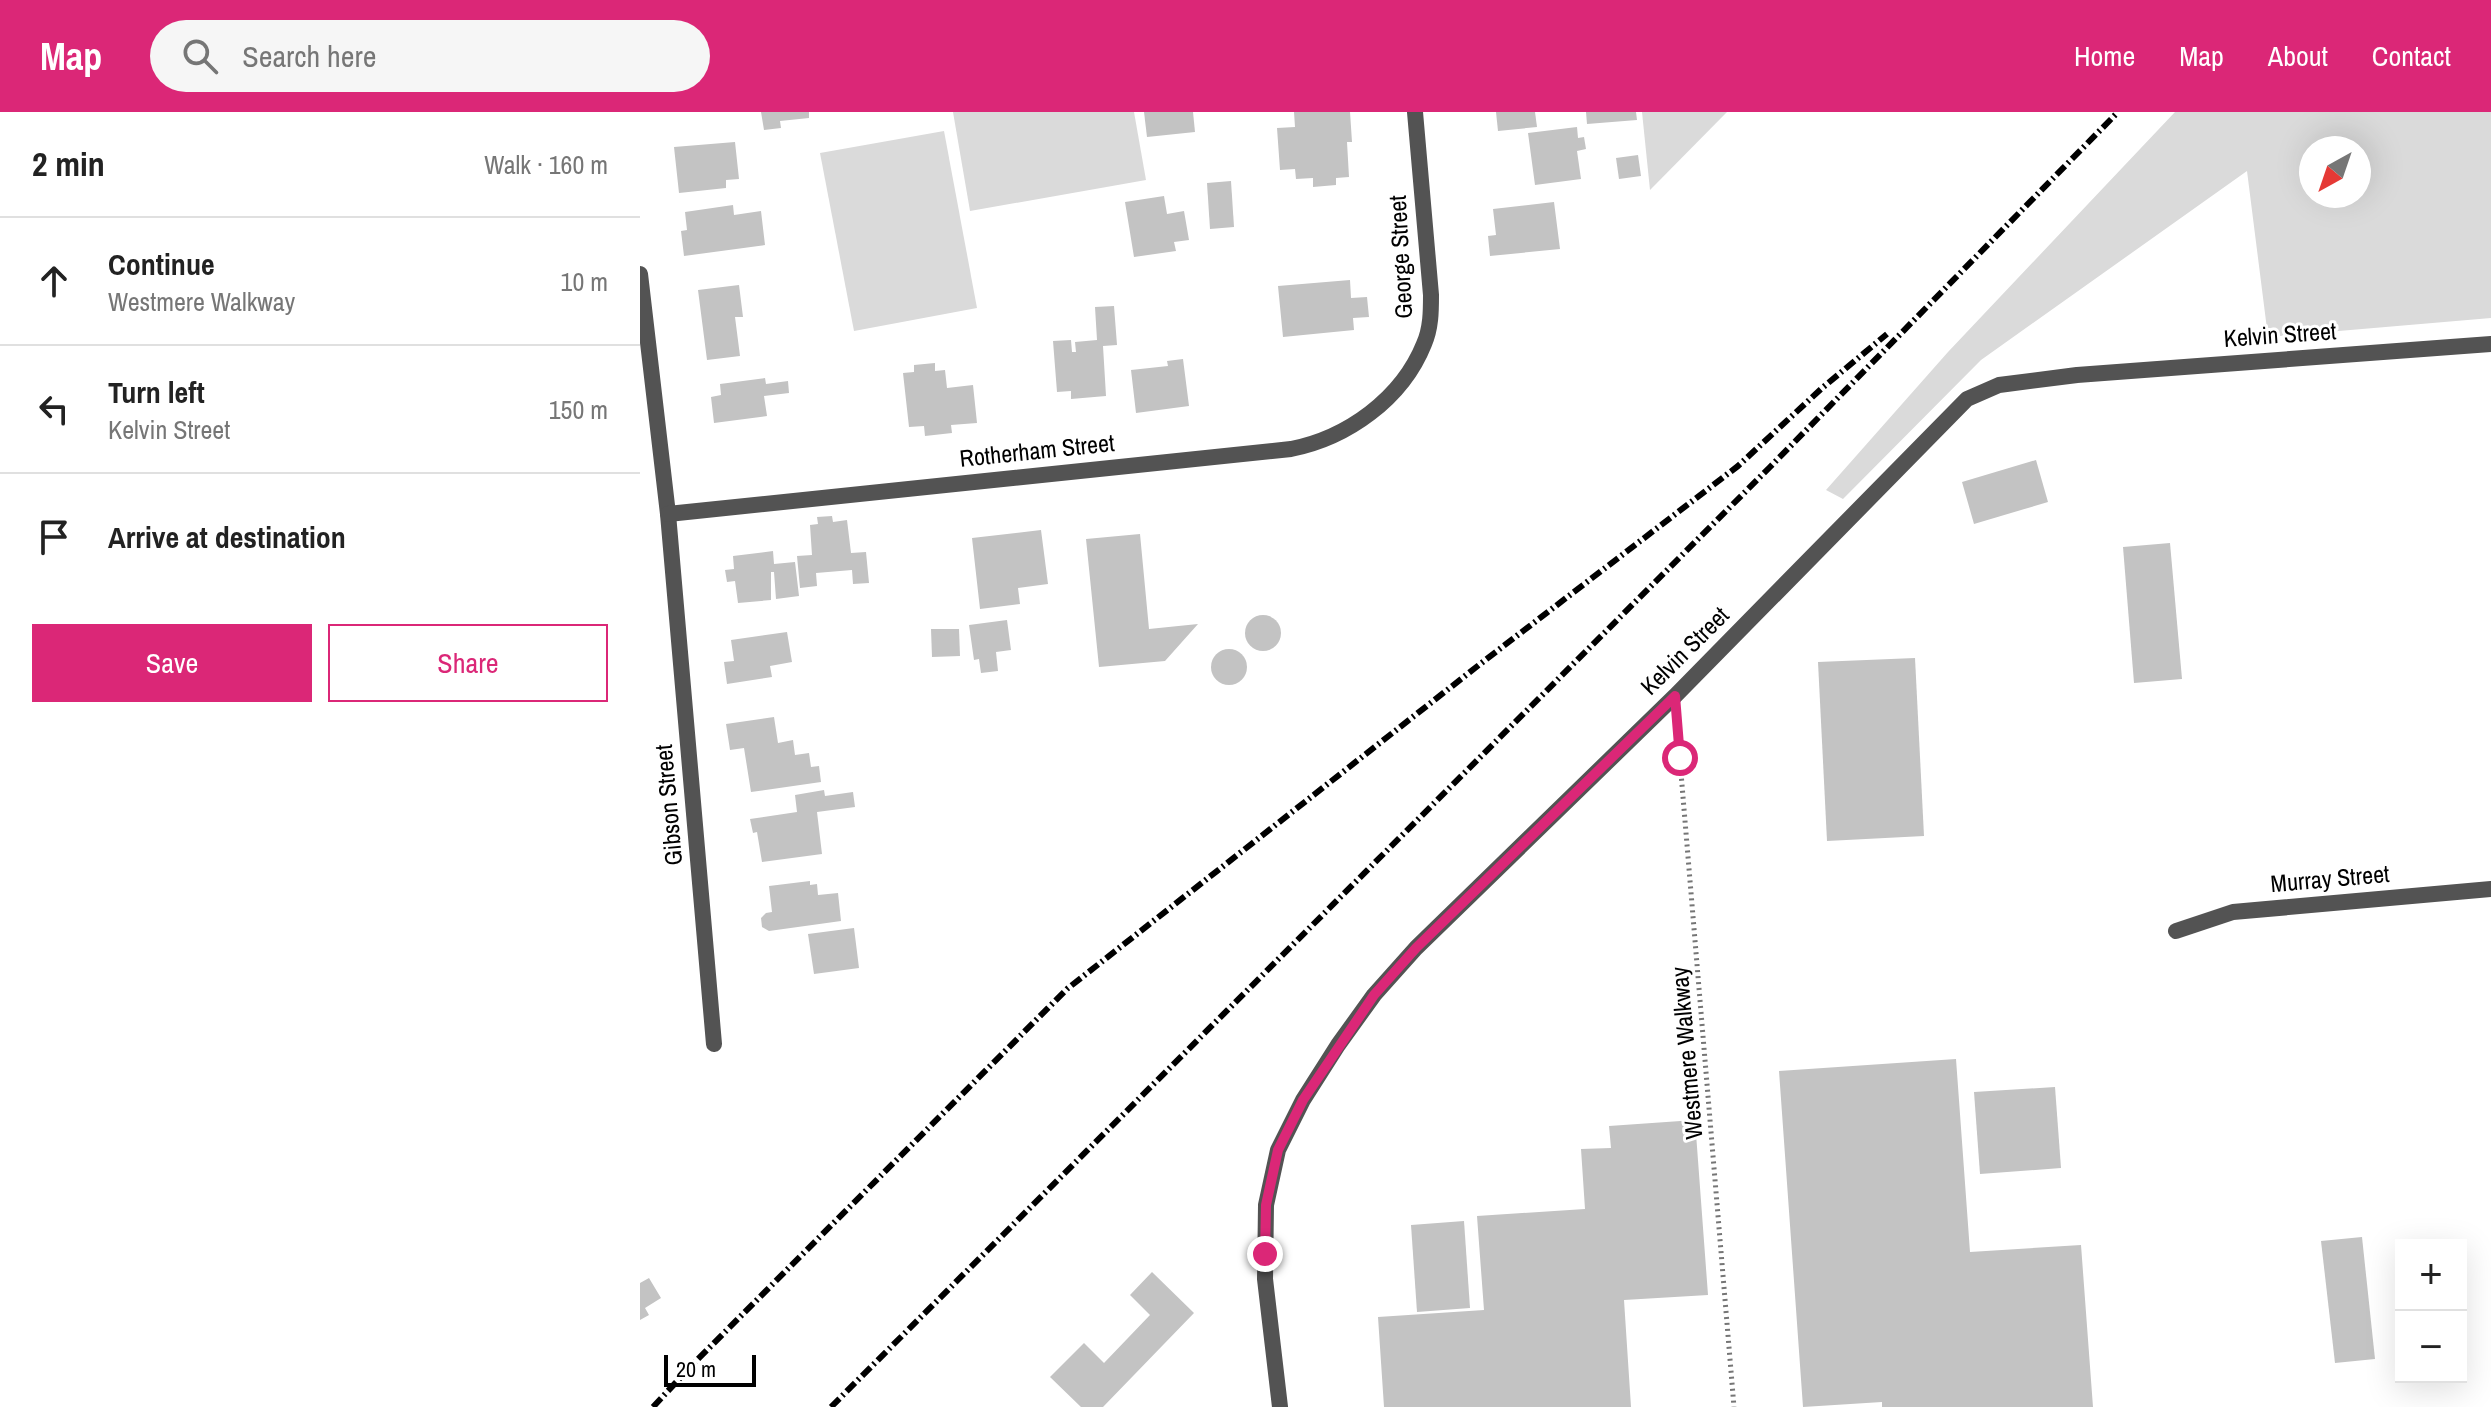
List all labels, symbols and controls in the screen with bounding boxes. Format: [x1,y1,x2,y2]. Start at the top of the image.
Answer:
search box [150,20,710,92]
text: Map [40,31,102,82]
icon: search [178,34,222,78]
text: Search here [242,36,376,76]
text: Home [2074,37,2135,75]
text: Map [2179,37,2224,75]
text: About [2268,37,2328,75]
text: Contact [2372,37,2451,75]
north arrow [2299,136,2371,208]
text: 2 min [32,141,105,187]
text: Walk · 160 m [484,147,608,182]
street label: George Street [1381,194,1419,320]
text: Continue [108,244,215,284]
icon: ahead [32,259,76,303]
text: 10 m [561,264,608,299]
text: Westmere Walkway [108,284,295,319]
street label: Kelvin Street [2223,314,2338,354]
text: Turn left [108,372,205,412]
icon: left [32,387,76,431]
text: 150 m [549,392,608,427]
text: Kelvin Street [108,412,230,447]
street label: Rotherham Street [958,426,1116,474]
icon: arrive [32,515,76,559]
text: Arrive at destination [108,517,346,557]
street label: Kelvin Street [1633,599,1736,701]
button: Save [32,624,312,702]
button: Share [328,624,608,702]
route start [1662,740,1698,776]
street label: Gibson Street [647,743,689,867]
street label: Murray Street [2269,857,2391,899]
street label: Westmere Walkway [1663,965,1709,1141]
route end [1247,1236,1283,1272]
map controls [2395,1239,2467,1383]
button: + [2395,1239,2467,1311]
button: − [2395,1311,2467,1383]
scale bar [664,1351,756,1387]
text: 20 m [676,1354,716,1384]

